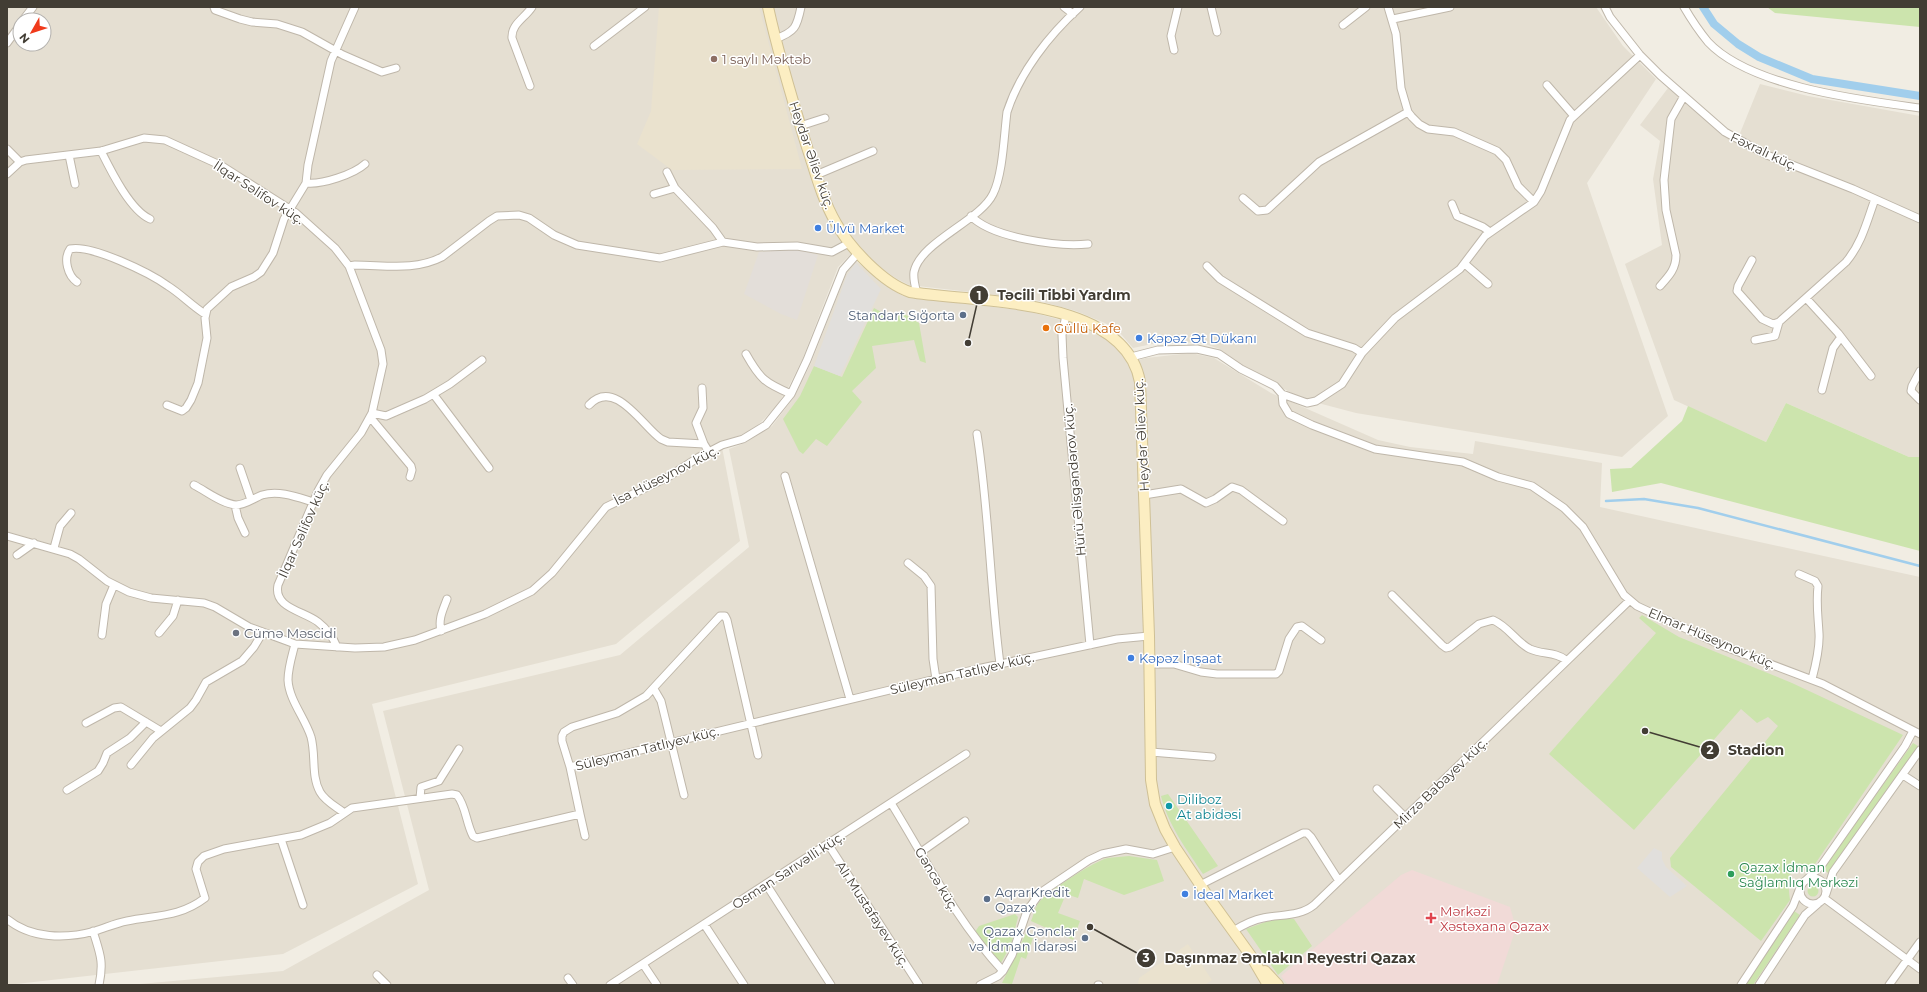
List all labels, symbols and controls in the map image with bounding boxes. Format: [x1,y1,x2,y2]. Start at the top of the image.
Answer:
north arrow [12,12,52,52]
text: N [16,30,32,46]
place label: 1 saylı Məktəb [722,51,811,67]
marker: 1 saylı Məktəb [709,54,719,64]
street label: Heydər Əliev küç. [786,99,838,211]
street label: Fəxralı küç. [1728,129,1800,174]
street label: İlqar Səlifov küç. [211,157,307,227]
place label: Ülvü Market [826,220,905,236]
marker: Ülvü Market [813,223,823,233]
callout: Təcili Tibbi Yardım [969,282,1139,308]
text: Təcili Tibbi Yardım [997,286,1131,304]
text: 1 [977,288,981,303]
place label: Standart Sığorta [848,307,955,323]
marker: Standart Sığorta [958,310,968,320]
place label: Güllü Kafe [1054,320,1121,336]
marker: Güllü Kafe [1041,323,1051,333]
place label: Kəpəz Ət Dükanı [1147,330,1257,346]
marker: Kəpəz Ət Dükanı [1134,333,1144,343]
street label: Heydər Əliev küç. [1130,378,1152,492]
street label: Hürü Əlisgəndərov küç. [1059,403,1089,557]
street label: İsa Hüseynov küç. [611,441,721,508]
street label: İlqar Səlifov küç. [274,478,332,580]
street label: Elmar Hüseynov küç. [1646,604,1778,672]
place label: Cümə Məscidi [244,625,336,641]
marker: Cümə Məscidi [231,628,241,638]
street label: Süleyman Tatlıyev küç. [888,649,1036,697]
place label: Kəpəz İnşaat [1139,650,1222,666]
marker: Kəpəz İnşaat [1126,653,1136,663]
street label: Süleyman Tatlıyev küç. [574,722,721,774]
street label: Mirzə Babayev küç. [1390,734,1490,832]
callout: Stadion [1700,737,1793,763]
text: Stadion [1728,741,1784,759]
text: 2 [1706,742,1714,757]
place label: Diliboz At abidəsi [1177,791,1241,822]
marker: Diliboz At abidəsi [1164,801,1174,811]
street label: Osman Sarıvəlli küç. [729,828,847,912]
street label: Gəncə küç. [912,844,962,914]
street label: Alı Mustafayev küç. [833,858,913,970]
place label: Qazax İdman Sağlamlıq Mərkəzi [1739,859,1859,890]
marker: Qazax İdman Sağlamlıq Mərkəzi [1726,869,1736,879]
place label: AqrarKredit Qazax [995,884,1070,915]
place label: İdeal Market [1193,886,1274,902]
marker: İdeal Market [1180,889,1190,899]
marker: AqrarKredit Qazax [982,894,992,904]
place label: Mərkəzi Xəstəxana Qazax [1440,903,1549,934]
marker: Mərkəzi Xəstəxana Qazax [1425,912,1437,924]
place label: Qazax Gənclər və İdman İdarəsi [969,923,1077,954]
marker: Qazax Gənclər və İdman İdarəsi [1080,933,1090,943]
callout: Daşınmaz Əmlakın Reyestri Qazax [1136,945,1423,971]
text: Daşınmaz Əmlakın Reyestri Qazax [1164,949,1416,967]
text: 3 [1141,950,1150,965]

